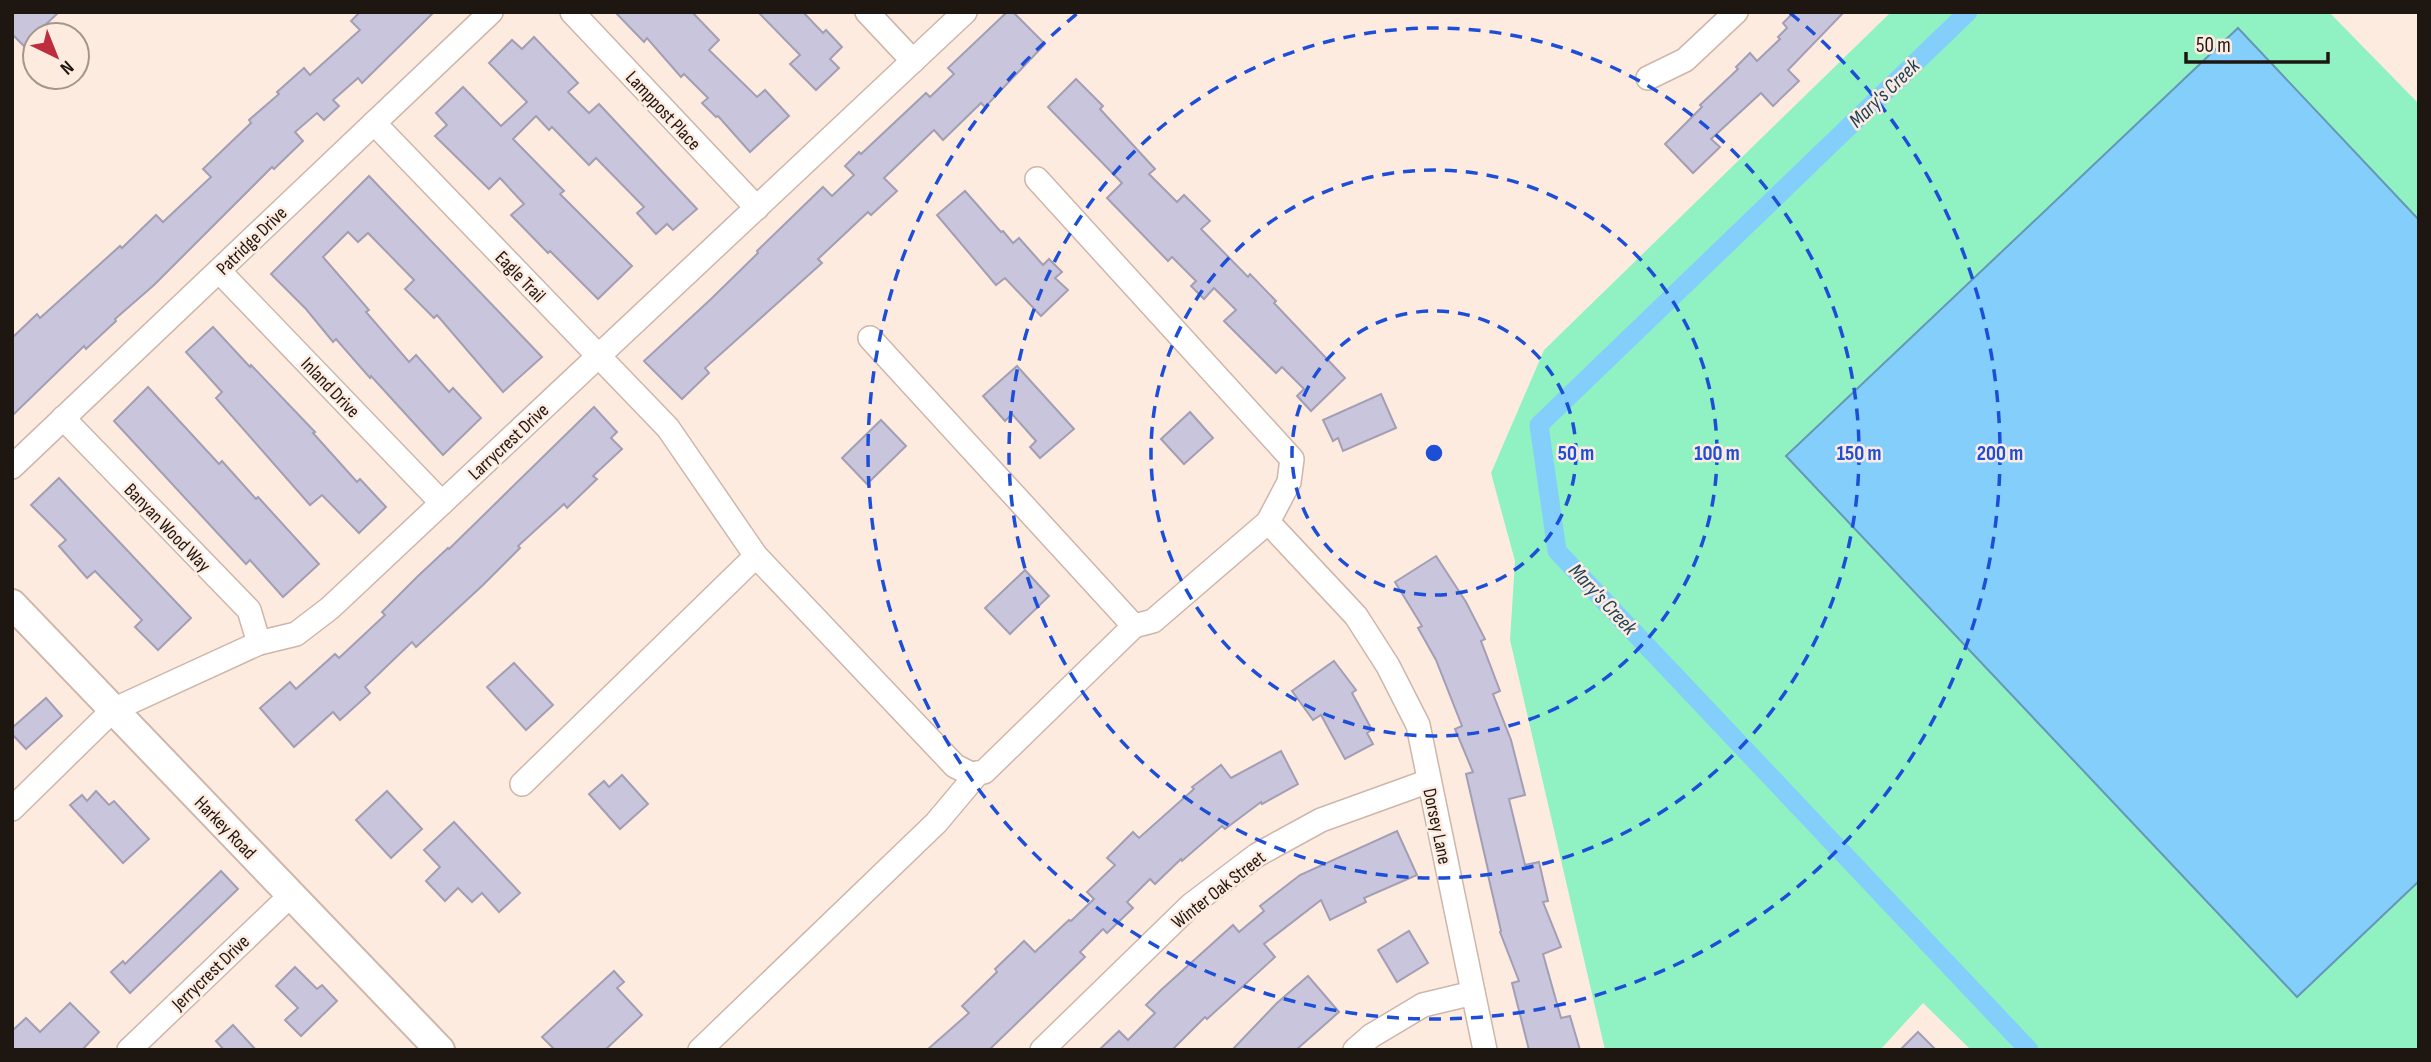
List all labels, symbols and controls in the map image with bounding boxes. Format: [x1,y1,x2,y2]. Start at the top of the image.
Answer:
north arrow [21,21,91,91]
scale bar [2186,21,2328,65]
text: 50 m [2196,33,2231,58]
water label: Mary's Creek [1844,53,1926,133]
text: N [55,55,78,79]
street label: Lamppost Place [620,67,705,155]
street label: Patridge Drive [212,202,292,280]
street label: Eagle Trail [490,247,550,308]
street label: Inland Drive [296,353,364,423]
street label: Larrycrest Drive [464,399,554,485]
centre of rings [1422,441,1446,465]
text: 50 m [1558,441,1594,466]
text: 100 m [1694,441,1740,466]
text: 150 m [1837,441,1881,466]
text: 200 m [1977,441,2023,466]
street label: Banyan Wood Way [119,479,215,578]
water label: Mary's Creek [1563,559,1643,641]
street label: Dorsey Lane [1417,786,1456,866]
street label: Harkey Road [189,792,261,864]
street label: Winter Oak Street [1167,846,1271,934]
street label: Jerrycrest Drive [167,930,255,1016]

